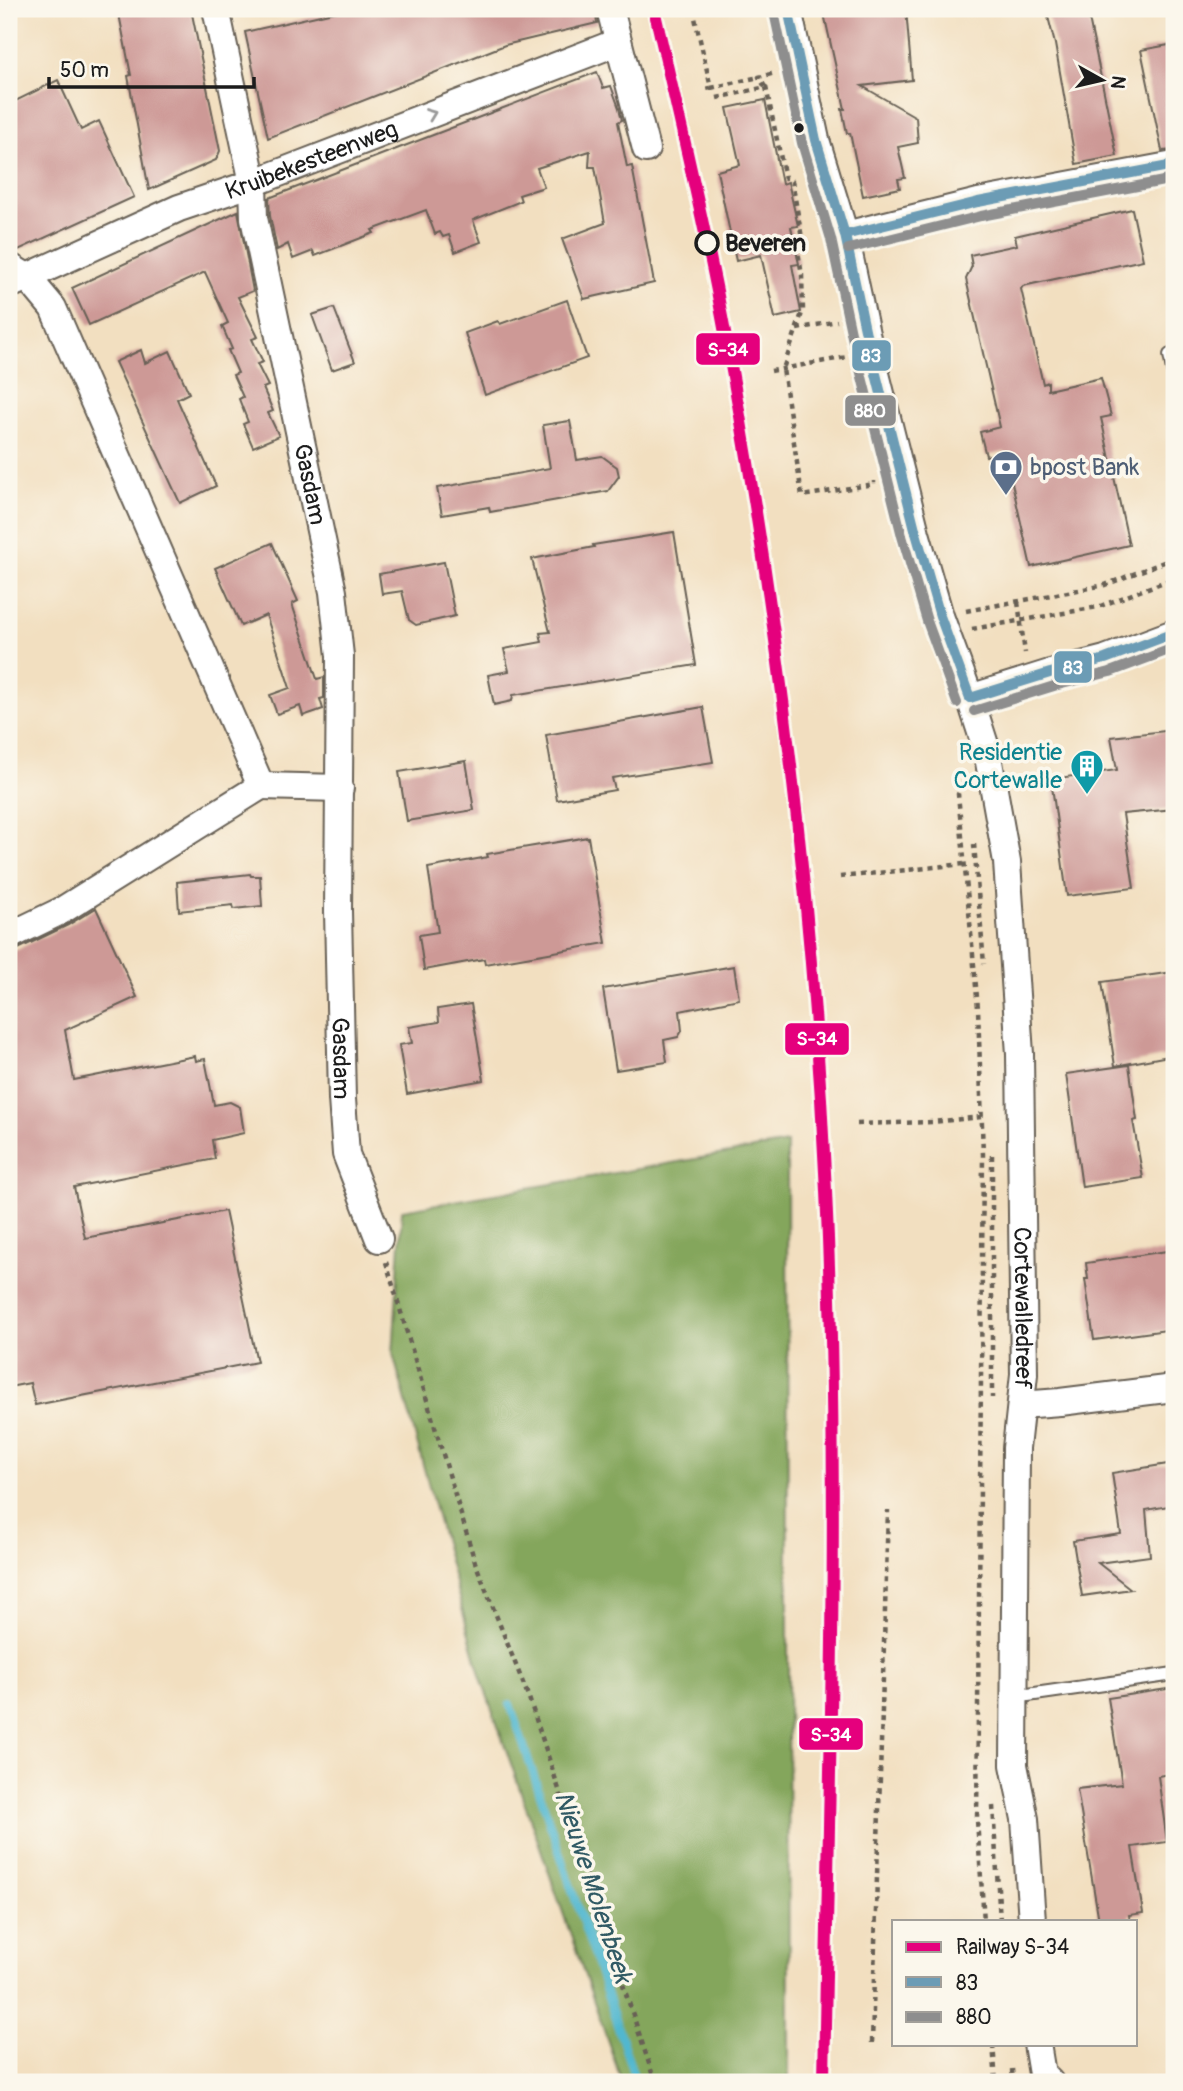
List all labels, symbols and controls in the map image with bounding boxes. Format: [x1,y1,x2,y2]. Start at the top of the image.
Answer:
scale bar [49,46,254,90]
north arrow [1068,46,1138,116]
text: 50 m [60,57,109,84]
text: N [1105,74,1131,90]
one-way arrow [424,109,436,123]
street label: Kruibekesteenweg [221,114,402,206]
unlabelled marker [792,121,806,135]
place label: Beveren [725,229,806,258]
marker: Beveren [695,231,719,255]
line badge: S-34 [695,332,761,366]
text: S-34 [708,338,748,362]
line badge: 83 [851,339,892,372]
text: 83 [861,344,881,368]
line badge: 880 [844,394,897,427]
text: 880 [854,399,886,423]
street label: Gasdam [288,441,333,527]
bank icon: bpost Bank [987,448,1025,497]
place label: bpost Bank [1030,453,1139,482]
line badge: 83 [1053,650,1093,684]
text: 83 [1063,656,1083,680]
place label: Residentie Cortewalle [954,738,1062,795]
building icon: Residentie Cortewalle [1068,747,1106,796]
street label: Gasdam [326,1017,357,1100]
line badge: S-34 [784,1022,850,1056]
text: S-34 [797,1027,837,1051]
street label: Cortewalledreef [1008,1227,1039,1390]
line badge: S-34 [798,1717,864,1751]
text: S-34 [811,1723,851,1747]
water label: Nieuwe Molenbeek [547,1787,640,1989]
legend [892,1920,1138,2046]
text: Railway S-34 [956,1934,1069,1961]
text: 83 [956,1970,978,1997]
text: 880 [956,2004,992,2031]

